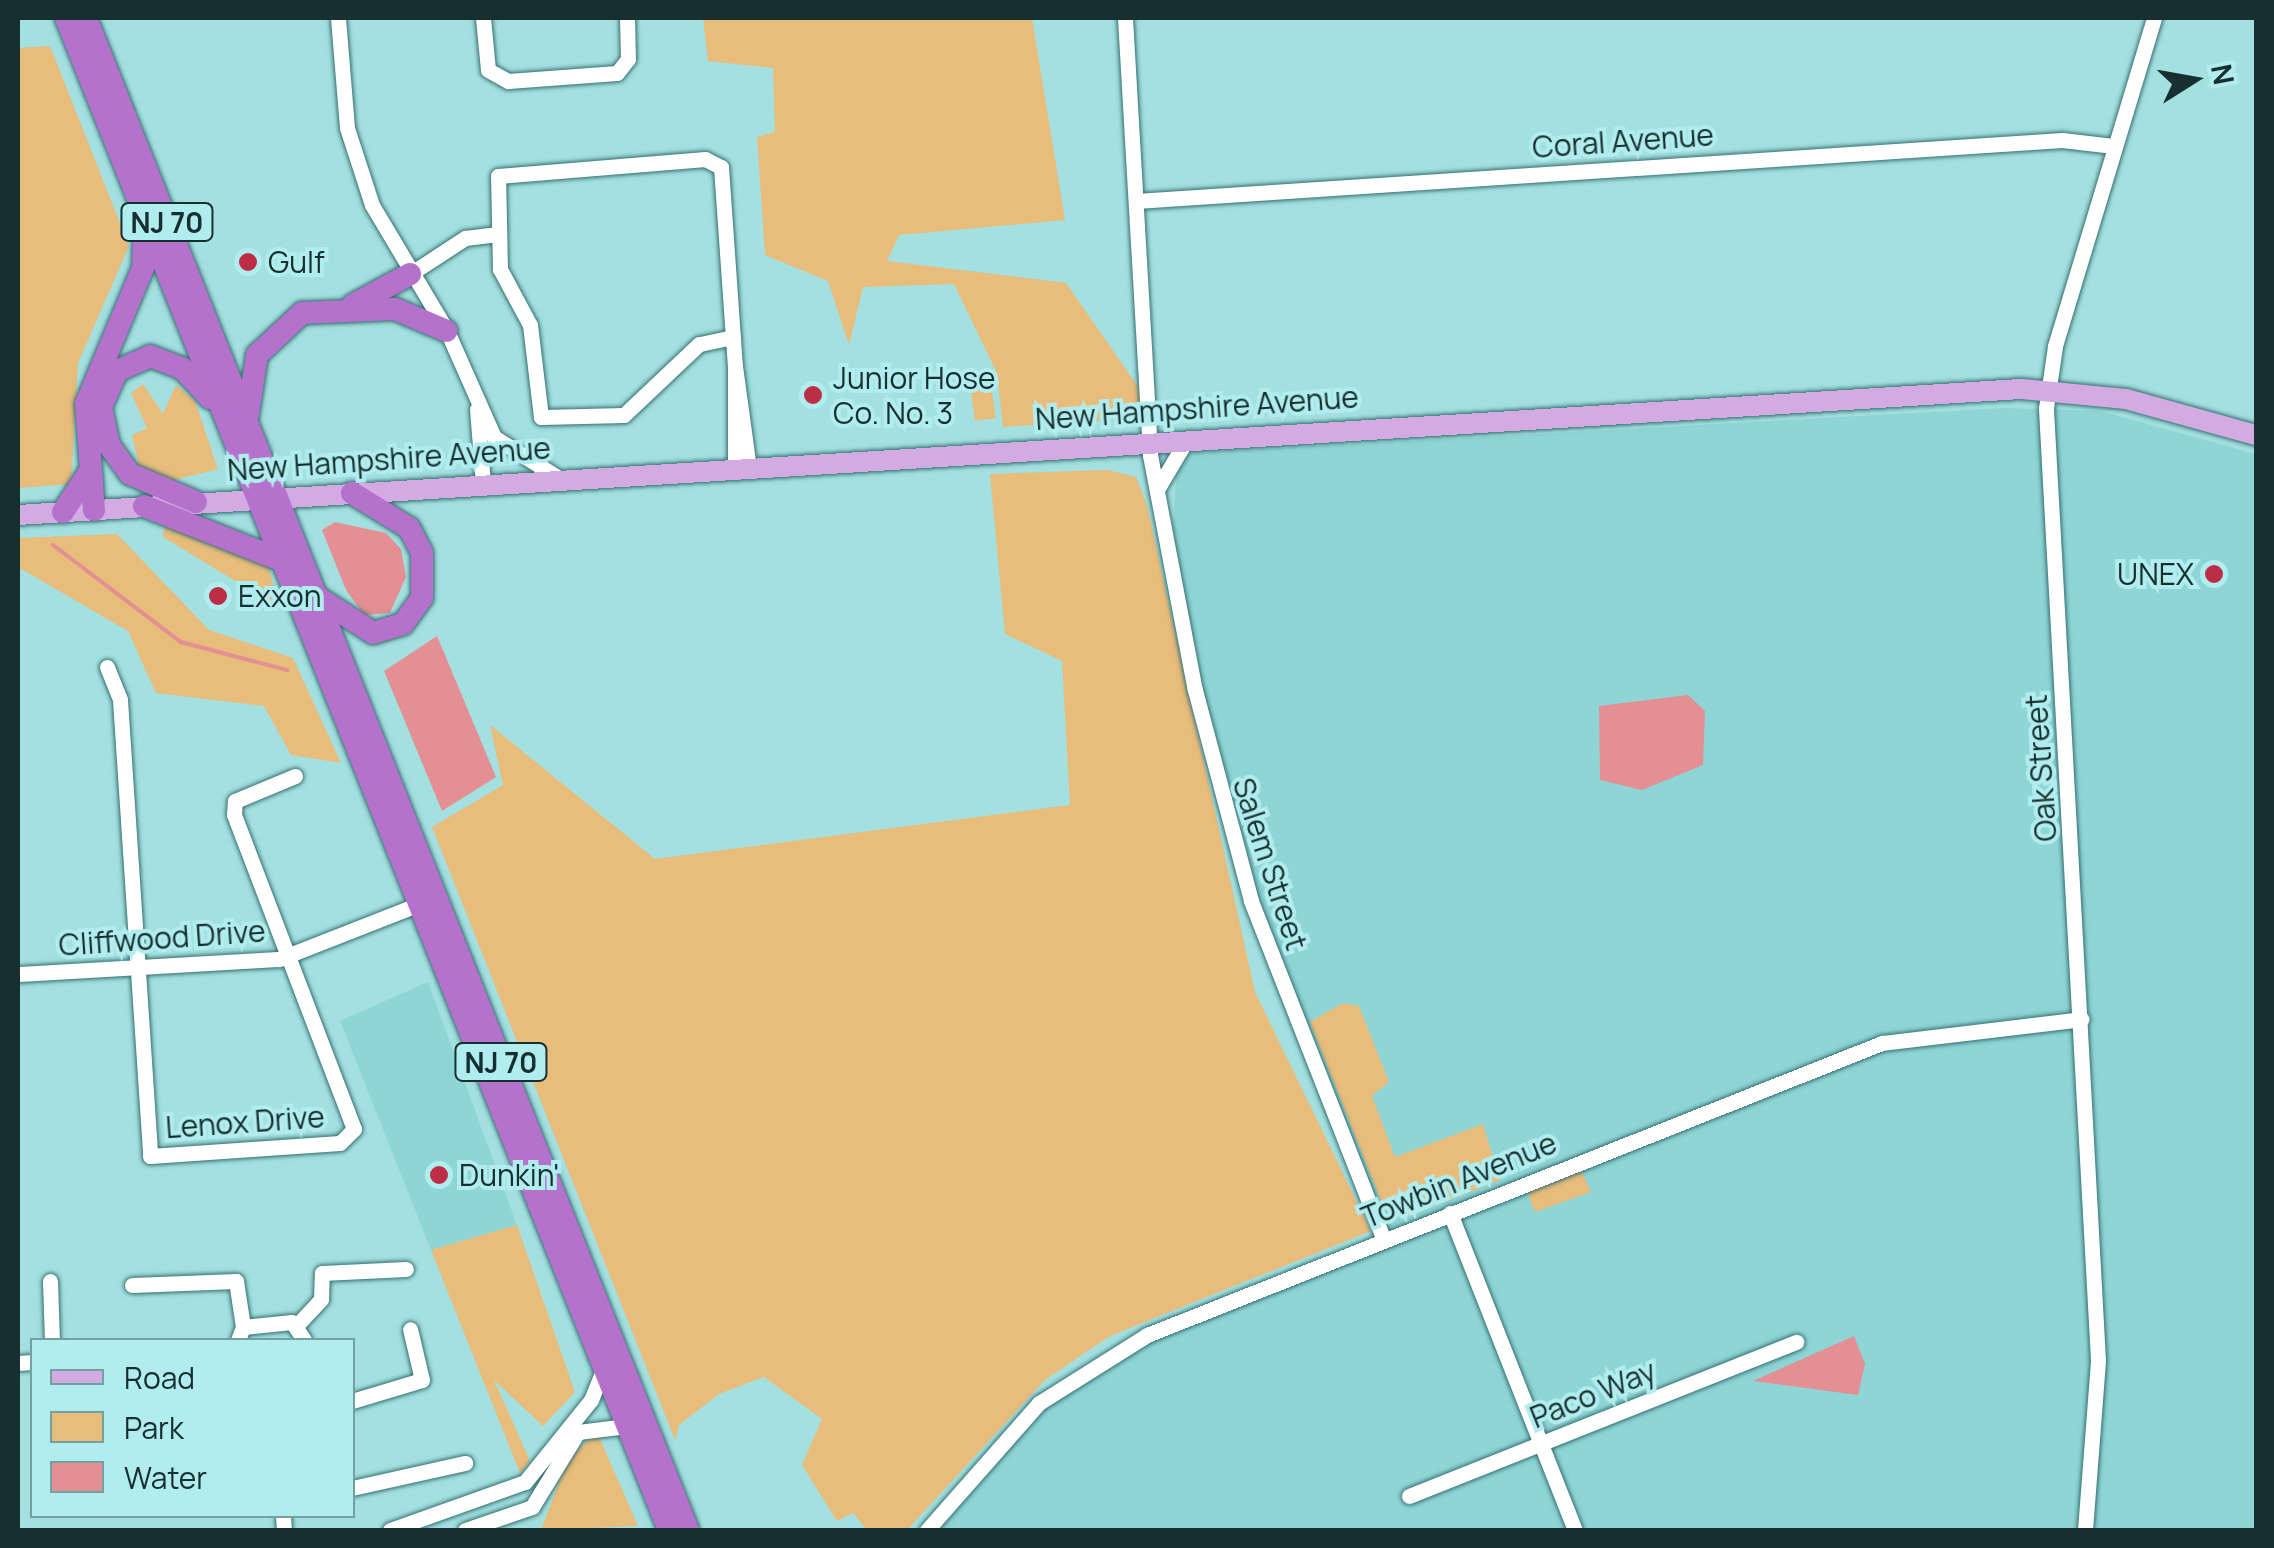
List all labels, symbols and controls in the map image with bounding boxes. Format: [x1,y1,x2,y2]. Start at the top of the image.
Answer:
north arrow [2144,30,2244,130]
text: N [2203,61,2244,88]
street label: Coral Avenue [1531,117,1715,165]
road number: NJ 70 [120,199,214,245]
place label: Gulf [268,244,325,280]
marker: Gulf [237,251,259,273]
place label: Junior Hose Co. No. 3 [833,360,996,430]
street label: New Hampshire Avenue [1034,379,1360,437]
marker: Junior Hose Co. No. 3 [802,384,824,406]
street label: New Hampshire Avenue [226,430,552,488]
place label: UNEX [2117,556,2194,592]
marker: UNEX [2203,563,2225,585]
place label: Exxon [238,578,322,614]
marker: Exxon [207,585,229,607]
street label: Oak Street [2018,693,2064,843]
street label: Salem Street [1225,773,1315,955]
street label: Cliffwood Drive [57,913,267,963]
road number: NJ 70 [454,1039,548,1085]
street label: Lenox Drive [164,1098,326,1146]
street label: Towbin Avenue [1356,1125,1562,1235]
place label: Dunkin' [459,1157,560,1193]
marker: Dunkin' [428,1164,450,1186]
legend [30,1338,355,1518]
street label: Paco Way [1525,1353,1661,1435]
text: Road [124,1357,195,1398]
text: Park [124,1407,184,1448]
text: Water [124,1457,207,1498]

